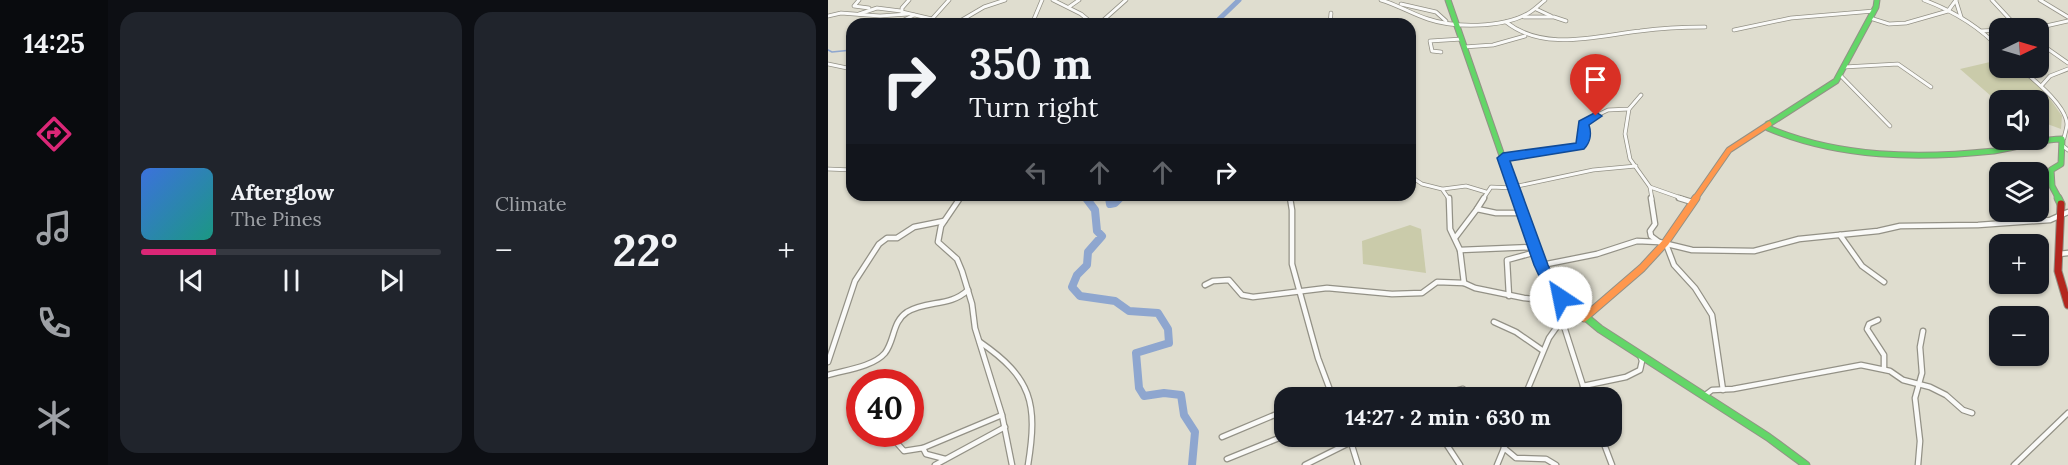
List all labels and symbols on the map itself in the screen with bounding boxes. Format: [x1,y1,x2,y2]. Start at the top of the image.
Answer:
north arrow [1989,18,2049,78]
pin [1570,54,1621,116]
position arrow [1529,266,1593,330]
speed limit sign: 40 [846,369,924,447]

